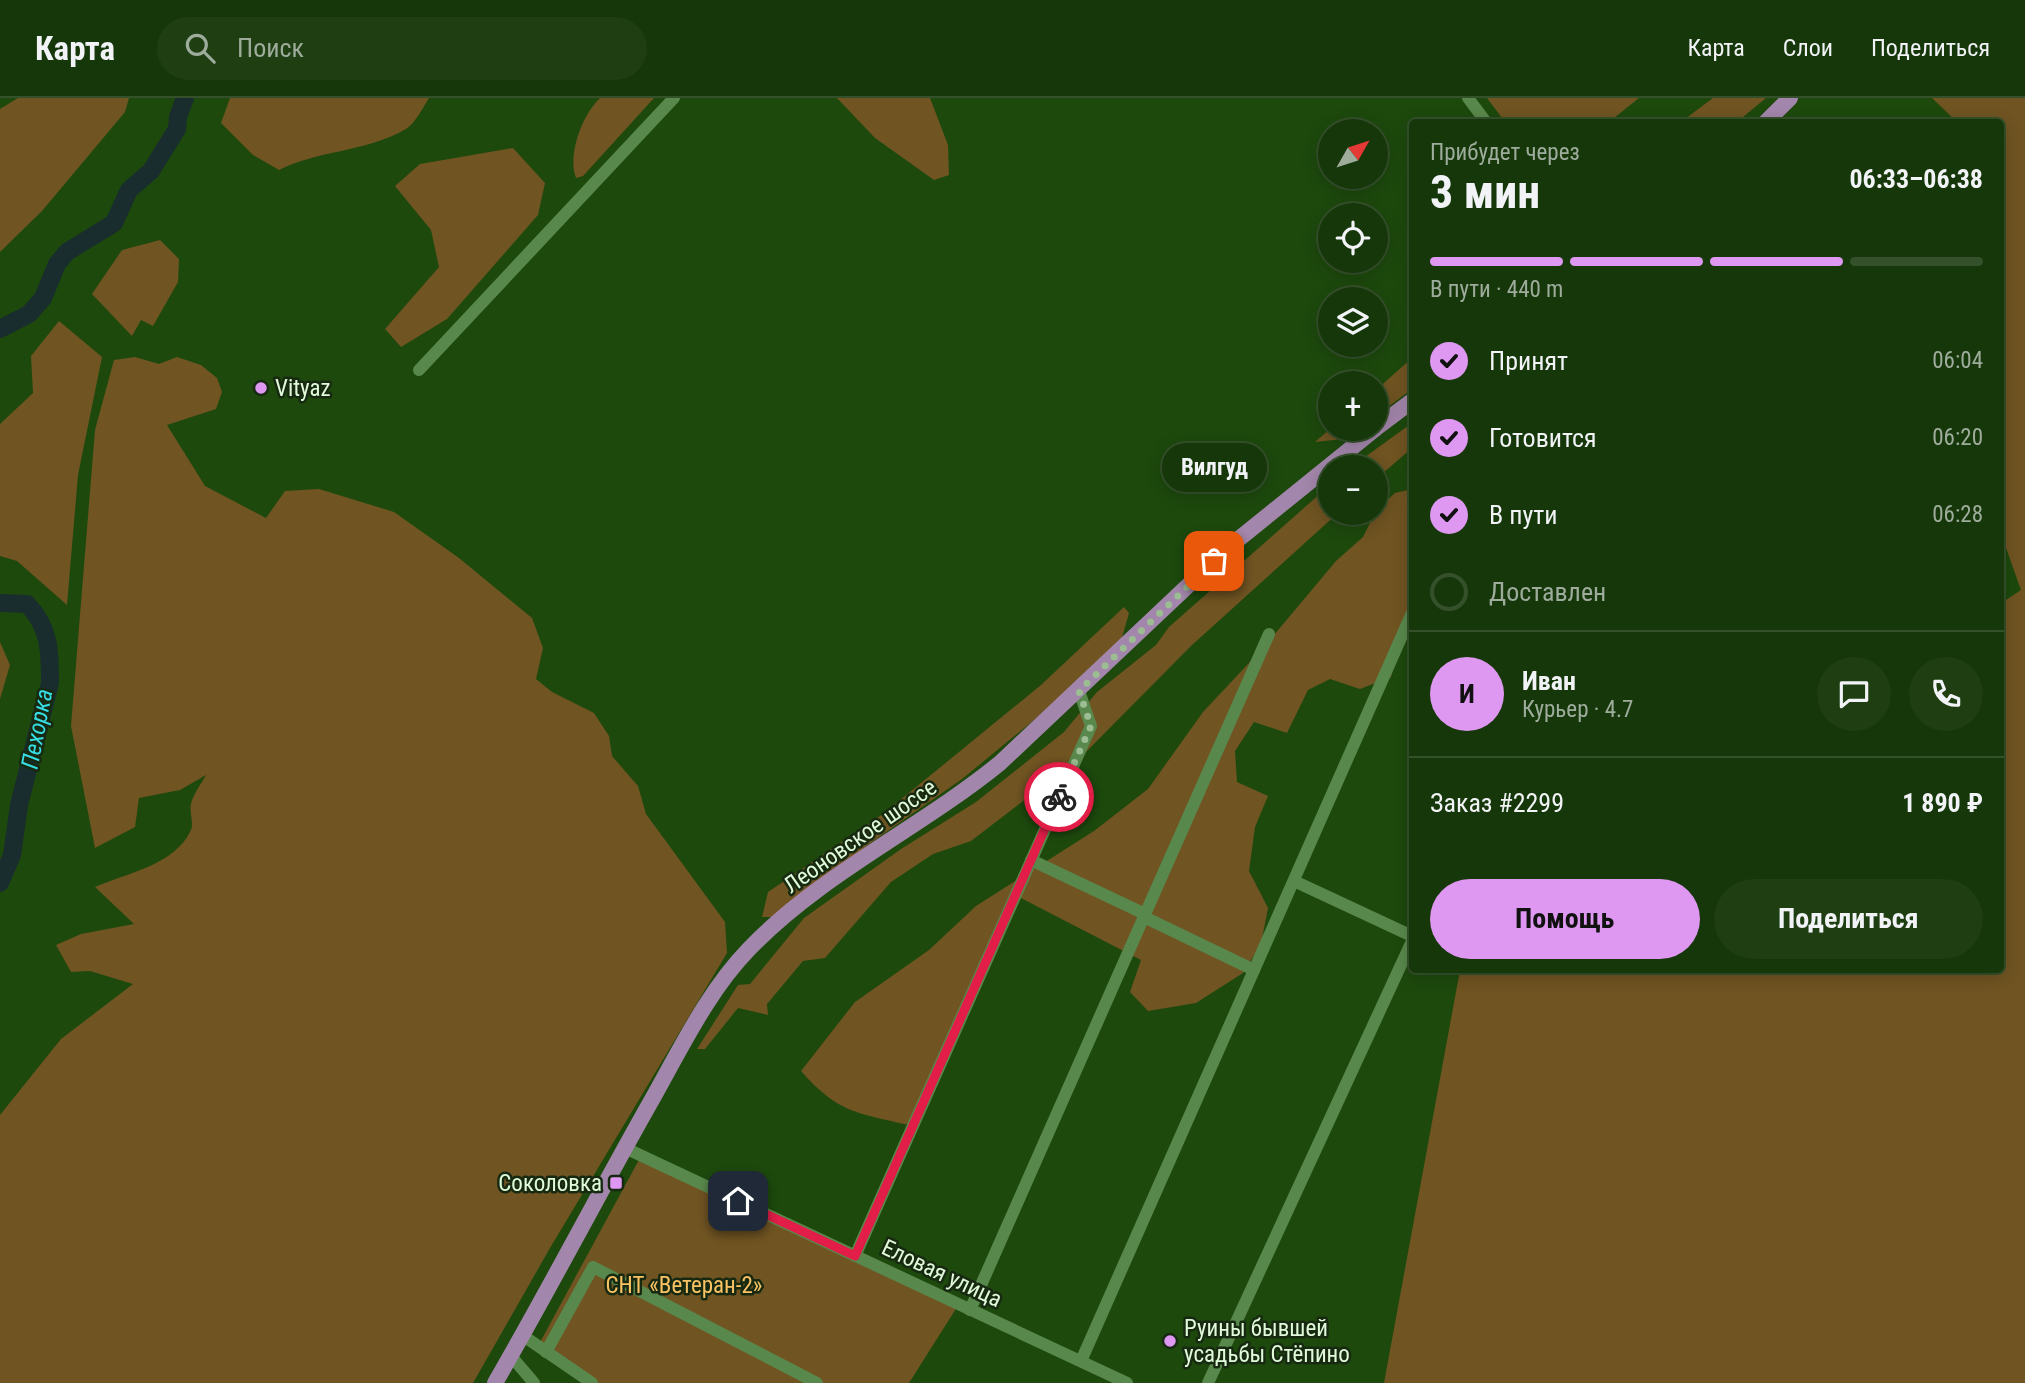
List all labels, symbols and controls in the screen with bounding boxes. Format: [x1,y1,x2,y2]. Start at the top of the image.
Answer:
search box [157,17,647,80]
text: Карта [35,29,115,68]
icon: search [181,29,219,67]
text: Поиск [237,33,304,63]
text: Карта [1687,34,1745,62]
text: Слои [1783,34,1833,62]
text: Поделиться [1871,34,1990,62]
north arrow [1318,119,1388,189]
map controls [1318,119,1388,525]
text: Прибудет через [1430,139,1580,166]
text: 06:33–06:38 [1849,164,1983,194]
text: 3 мин [1430,165,1540,219]
button: locate [1318,203,1388,273]
text: В пути · 440 m [1430,276,1563,303]
button: layers [1318,287,1388,357]
icon: check [1430,342,1468,380]
text: Принят [1489,346,1568,376]
text: 06:04 [1932,347,1983,374]
button: + [1318,371,1388,441]
place label: Vityaz [275,375,331,402]
marker: Vityaz [253,380,269,396]
icon: check [1430,419,1468,457]
text: Готовится [1489,423,1597,453]
text: 06:20 [1932,424,1983,451]
callout: Вилгуд [1162,442,1266,491]
text: Вилгуд [1181,454,1248,481]
button: − [1318,455,1388,525]
icon: check [1430,496,1468,534]
text: В пути [1489,500,1558,530]
text: 06:28 [1932,501,1983,528]
pin [1184,531,1244,591]
icon: bag [1195,542,1233,580]
text: Доставлен [1489,577,1606,607]
button: chat [1817,657,1891,731]
button: phone [1909,657,1983,731]
text: Иван [1522,666,1576,696]
text: И [1459,679,1475,709]
water label: Пехорка [16,687,58,771]
text: Курьер · 4.7 [1522,696,1633,723]
courier [1024,762,1094,832]
street label: Леоновское шоссе [779,774,942,899]
icon: bike [1040,778,1078,816]
text: Заказ #2299 [1430,788,1564,818]
text: 1 890 ₽ [1902,788,1983,818]
button: Помощь [1430,879,1700,959]
button: Поделиться [1714,879,1983,959]
place label: Соколовка [498,1170,602,1197]
pin [708,1171,768,1231]
marker: Соколовка [608,1175,624,1191]
icon: home [719,1182,757,1220]
street label: Еловая улица [877,1234,1006,1313]
park label: СНТ «Ветеран-2» [605,1272,763,1299]
place label: Руины бывшей усадьбы Стёпино [1184,1315,1350,1368]
marker: Руины бывшей усадьбы Стёпино [1162,1333,1178,1349]

